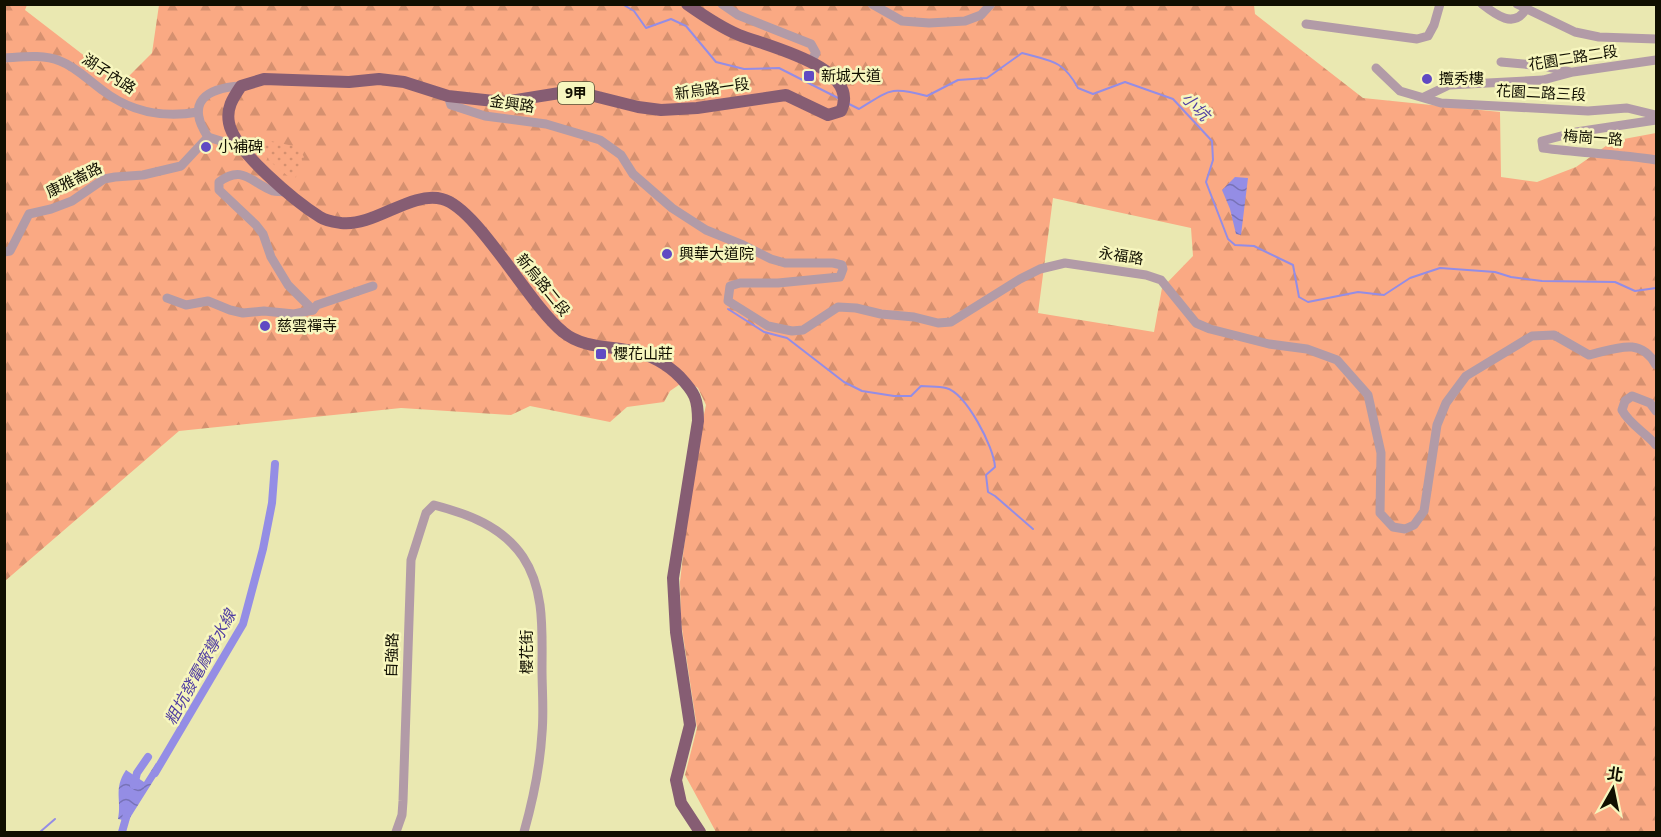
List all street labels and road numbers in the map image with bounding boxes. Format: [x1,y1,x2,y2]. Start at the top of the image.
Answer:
street label: 花園二路二段 [1527,40,1619,74]
street label: 湖子內路 [79,48,140,98]
street label: 新烏路一段 [673,73,750,103]
street label: 花園二路三段 [1496,80,1587,104]
road number: 9甲 [558,82,594,104]
street label: 金興路 [488,90,536,116]
street label: 梅崗一路 [1562,125,1624,149]
street label: 康雅崙路 [42,157,105,201]
street label: 永福路 [1097,242,1145,268]
street label: 新烏路二段 [512,249,575,320]
street label: 櫻花街 [516,629,536,675]
street label: 自強路 [380,632,402,678]

